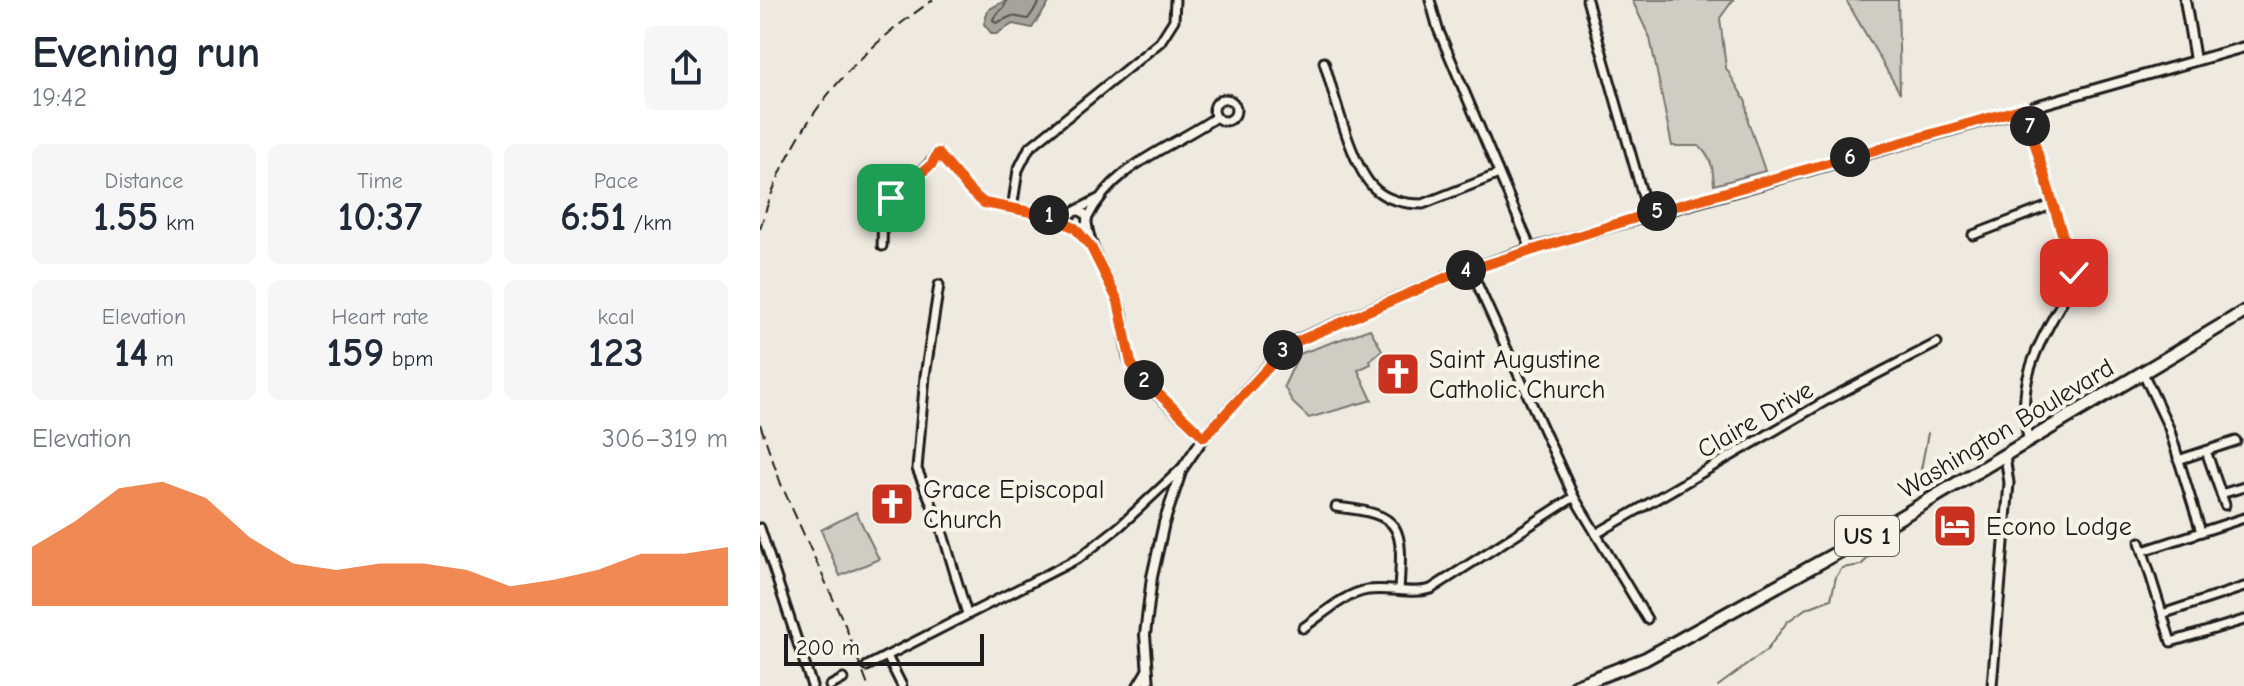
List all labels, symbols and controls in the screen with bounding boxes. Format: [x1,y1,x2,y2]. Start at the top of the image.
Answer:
button: share [644,26,728,110]
text: Evening run [32,27,260,78]
text: 19:42 [32,83,87,113]
pin: 7 [2010,106,2050,146]
text: 7 [2025,113,2035,139]
pin: 6 [1830,137,1870,177]
text: 6 [1844,144,1856,170]
pin [857,164,925,232]
text: Distance [105,168,183,194]
text: Time [357,168,403,194]
text: Pace [594,168,638,194]
icon: arrive [869,176,913,220]
pin: 5 [1637,191,1677,231]
text: 1.55 [93,194,159,240]
text: 10:37 [338,194,422,240]
text: 6:51 [560,194,626,240]
pin: 1 [1029,195,1069,235]
text: 5 [1651,198,1663,224]
text: 1 [1045,202,1053,228]
text: km [159,210,195,236]
text: /km [626,210,672,236]
pin [2040,239,2108,307]
pin: 4 [1446,250,1486,290]
icon: check [2052,251,2096,295]
text: 4 [1461,257,1471,283]
text: Elevation [102,304,186,330]
text: Heart rate [332,304,429,330]
text: kcal [598,304,634,330]
text: 14 [114,330,148,376]
text: 159 [327,330,384,376]
text: 123 [588,330,644,376]
pin: 3 [1263,330,1303,370]
text: 3 [1278,337,1288,363]
place label: Saint Augustine Catholic Church [1429,345,1606,405]
text: m [148,346,174,372]
text: bpm [384,346,433,372]
church icon: Saint Augustine Catholic Church [1374,350,1422,398]
street label: Washington Boulevard [1894,353,2119,505]
pin: 2 [1124,360,1164,400]
text: 2 [1139,367,1149,393]
street label: Claire Drive [1692,375,1819,465]
text: Elevation [32,424,132,454]
text: 306–319 m [602,424,728,454]
place label: Grace Episcopal Church [923,475,1104,535]
church icon: Grace Episcopal Church [868,480,916,528]
hotel icon: Econo Lodge [1931,502,1979,550]
place label: Econo Lodge [1986,512,2132,542]
road number: US 1 [1835,516,1899,556]
scale bar [784,630,984,666]
text: 200 m [796,635,860,661]

